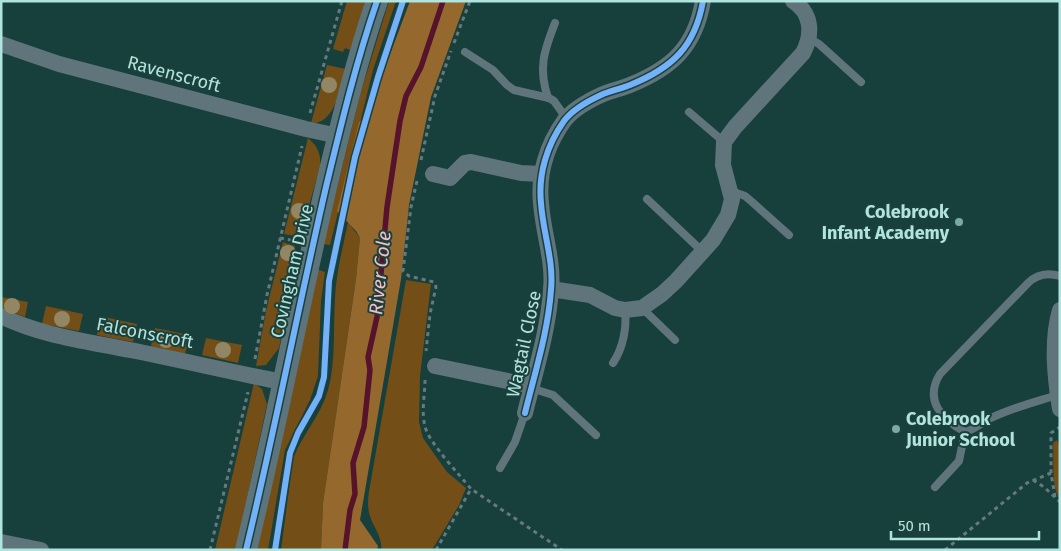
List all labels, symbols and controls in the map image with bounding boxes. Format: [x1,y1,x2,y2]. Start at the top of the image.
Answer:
street label: Ravenscroft [125,51,224,97]
place label: Colebrook Infant Academy [822,201,950,244]
street label: Covingham Drive [266,202,318,340]
marker: Colebrook Infant Academy [953,216,965,228]
water label: River Cole [364,230,396,316]
street label: Wagtail Close [502,289,546,399]
street label: Falconscroft [95,313,196,353]
place label: Colebrook Junior School [905,408,1016,451]
marker: Colebrook Junior School [890,423,902,435]
scale bar [891,508,1038,540]
text: 50 m [898,517,931,535]

